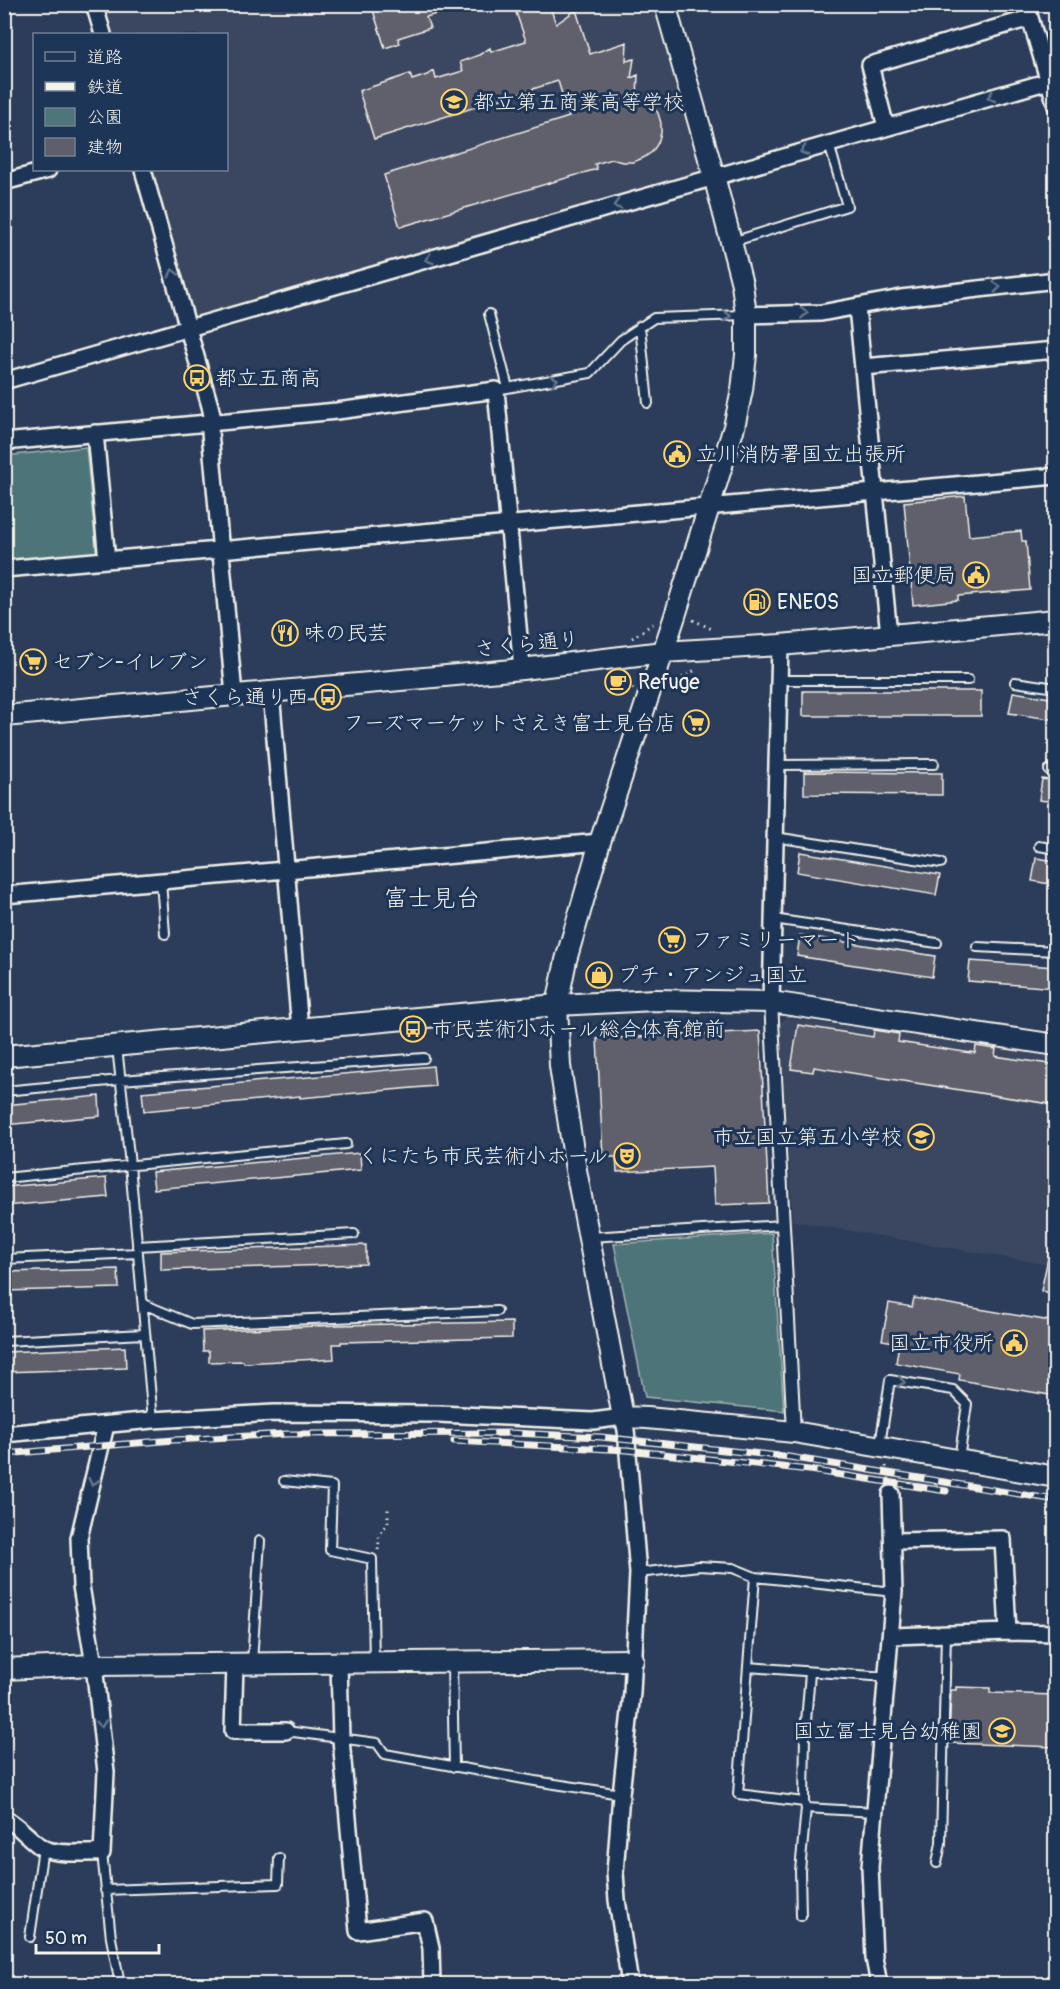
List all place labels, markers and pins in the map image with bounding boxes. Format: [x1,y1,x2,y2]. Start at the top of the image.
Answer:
school or university icon: 都立第五商業高等学校 [439,87,469,117]
place label: 都立第五商業高等学校 [474,89,684,116]
bus stop icon: 都立五商高 [182,363,212,393]
place label: 都立五商高 [216,365,321,392]
public building icon: 立川消防署国立出張所 [662,439,692,469]
place label: 立川消防署国立出張所 [696,441,906,468]
public building icon: 国立郵便局 [961,560,991,590]
place label: 国立郵便局 [851,562,956,589]
fuel station icon: ENEOS [742,587,772,617]
place label: ENEOS [777,589,839,616]
restaurant icon: 味の民芸 [270,618,300,648]
place label: 味の民芸 [304,620,388,647]
supermarket icon: セブン-イレブン [18,647,48,677]
place label: セブン-イレブン [52,649,208,676]
cafe icon: Refuge [603,667,633,697]
place label: Refuge [638,669,700,696]
bus stop icon: さくら通り西 [313,682,343,712]
place label: さくら通り西 [182,684,308,711]
supermarket icon: フーズマーケットさえき富士見台店 [681,708,711,738]
place label: フーズマーケットさえき富士見台店 [343,710,676,737]
supermarket icon: ファミリーマート [657,925,687,955]
place label: ファミリーマート [692,927,860,954]
shop icon: プチ・アンジュ国立 [584,960,614,990]
place label: プチ・アンジュ国立 [618,962,807,989]
bus stop icon: 市民芸術小ホール総合体育館前 [398,1014,428,1044]
place label: 市民芸術小ホール総合体育館前 [432,1016,725,1043]
school or university icon: 市立国立第五小学校 [906,1122,936,1152]
place label: 市立国立第五小学校 [713,1124,902,1151]
theatre icon: くにたち市民芸術小ホール [612,1141,642,1171]
place label: くにたち市民芸術小ホール [358,1143,608,1170]
public building icon: 国立市役所 [999,1328,1029,1358]
place label: 国立市役所 [889,1330,994,1357]
school or university icon: 国立冨士見台幼稚園 [987,1716,1017,1746]
place label: 国立冨士見台幼稚園 [793,1718,982,1745]

